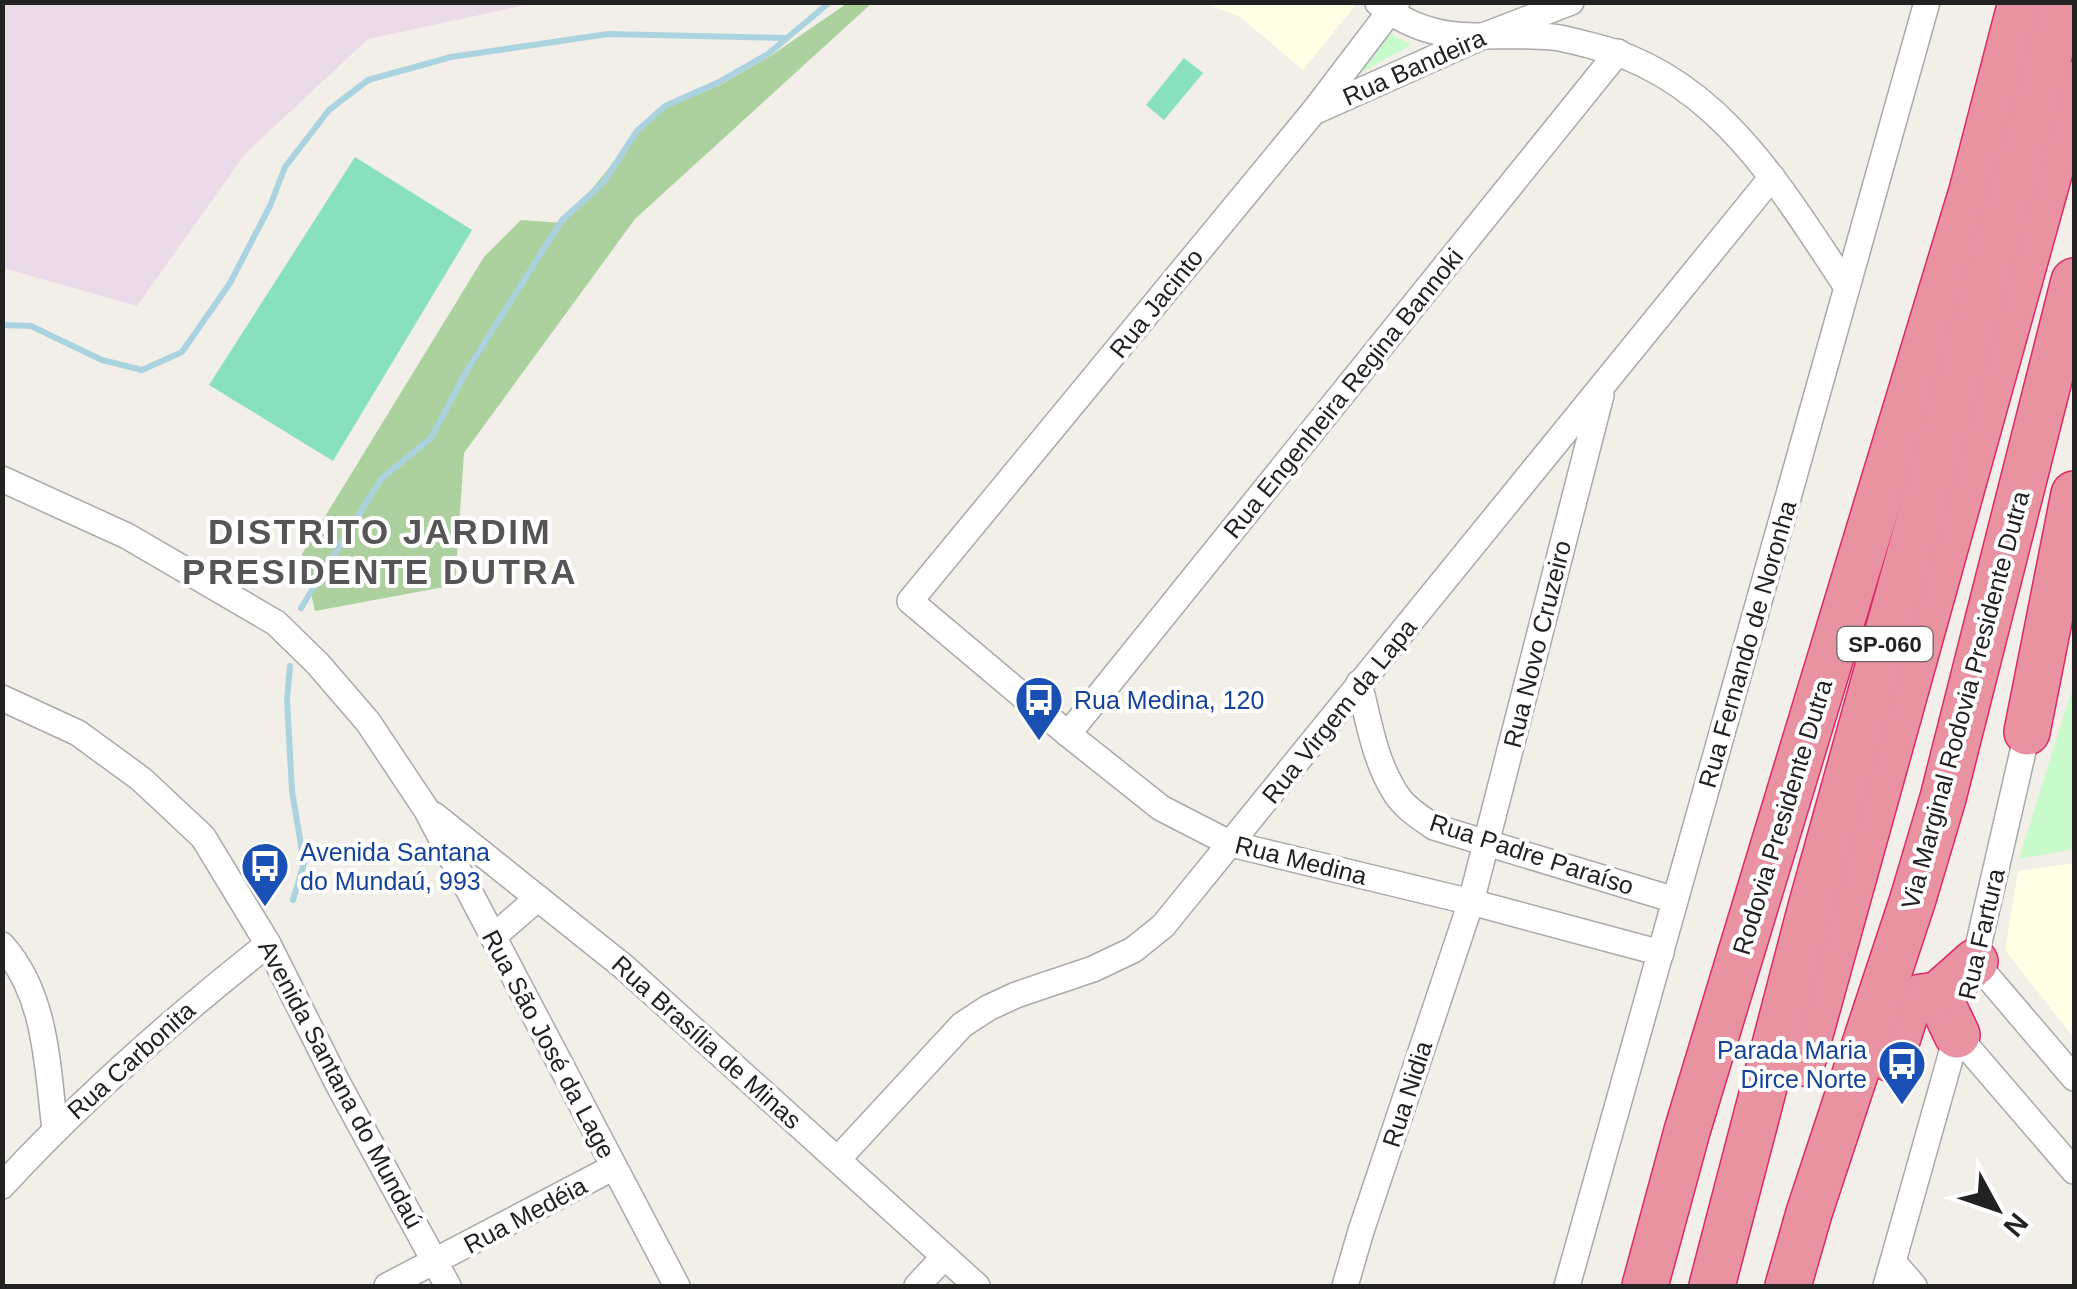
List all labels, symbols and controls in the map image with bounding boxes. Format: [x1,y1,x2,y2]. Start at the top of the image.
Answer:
street label: Rua Bandeira [1338,23,1490,111]
street label: Rua Jacinto [1104,243,1208,363]
street label: Rua Engenheira Regina Bannoki [1218,243,1468,543]
street label: Via Marginal Rodovia Presidente Dutra [1896,488,2034,912]
street label: Rua Fernando de Noronha [1693,497,1801,791]
district label: DISTRITO JARDIM PRESIDENTE DUTRA [182,512,578,591]
street label: Rua Novo Cruzeiro [1498,537,1576,751]
street label: Rua Virgem da Lapa [1256,613,1422,809]
road number: SP-060 [1838,627,1932,661]
bus stop icon: Rua Medina, 120 [1013,674,1065,742]
street label: Rodovia Presidente Dutra [1727,676,1837,958]
place label: Rua Medina, 120 [1074,686,1264,714]
street label: Rua Padre Paraíso [1427,808,1637,900]
street label: Rua Medina [1232,830,1370,890]
place label: Avenida Santana do Mundaú, 993 [300,838,490,895]
bus stop icon: Avenida Santana do Mundaú, 993 [239,840,291,908]
street label: Rua Fartura [1952,866,2010,1002]
street label: Rua São José da Lage [477,925,621,1163]
street label: Avenida Santana do Mundaú [253,935,429,1233]
street label: Rua Brasília de Minas [607,950,807,1134]
street label: Rua Carbonita [62,996,200,1124]
place label: Parada Maria Dirce Norte [1717,1036,1867,1093]
street label: Rua Nidia [1377,1037,1437,1151]
bus stop icon: Parada Maria Dirce Norte [1876,1038,1928,1106]
north arrow [1947,1159,2047,1259]
street label: Rua Medéia [459,1171,591,1259]
text: N [1997,1207,2034,1242]

